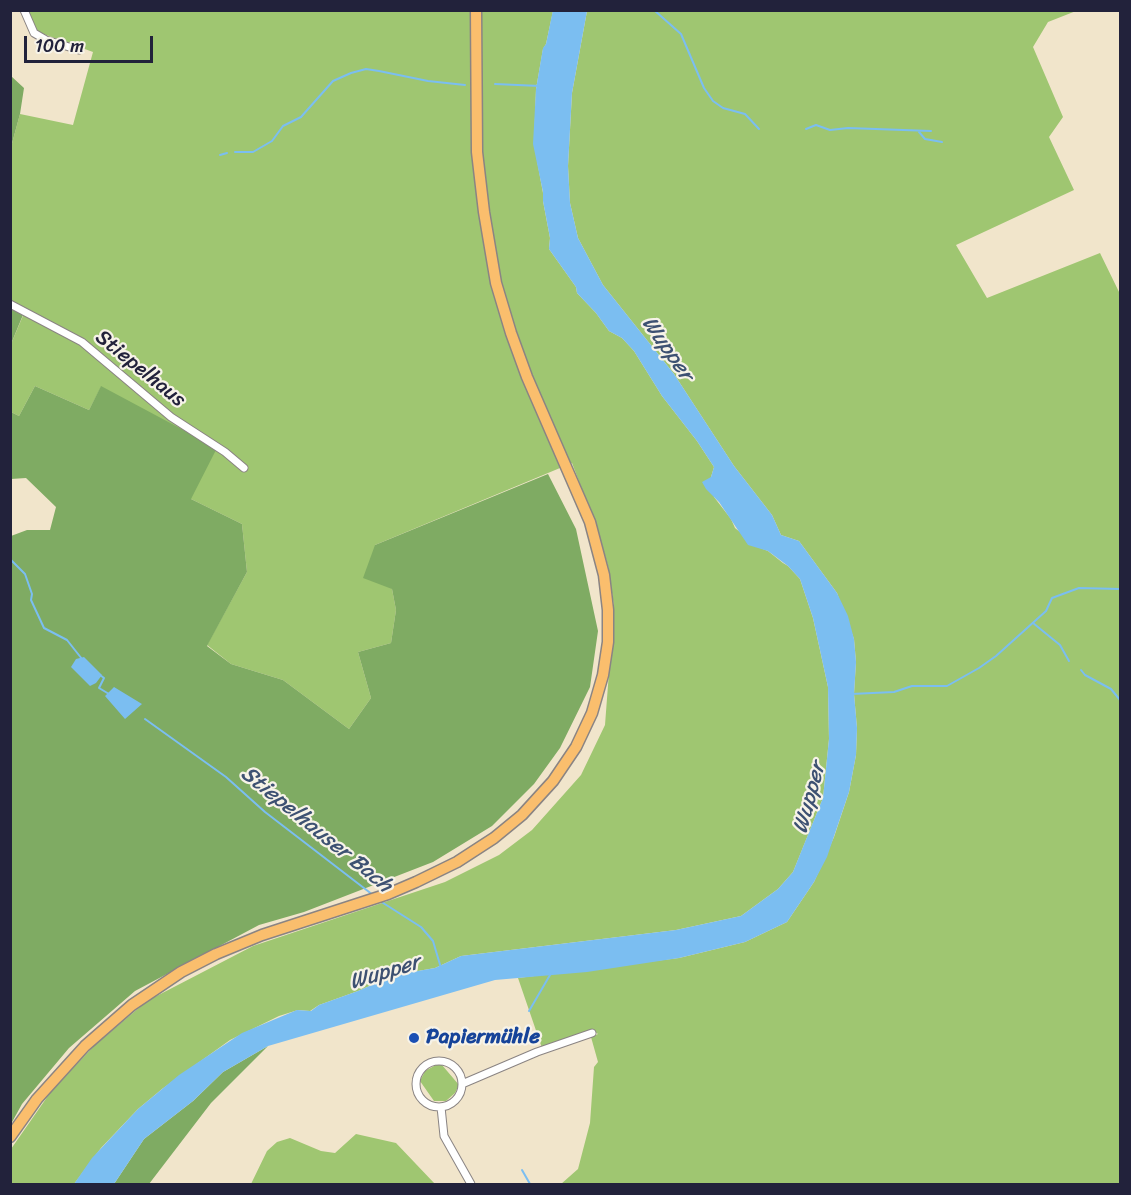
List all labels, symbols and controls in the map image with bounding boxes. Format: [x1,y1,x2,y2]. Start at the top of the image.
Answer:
scale bar [27,24,156,62]
text: 100 m [35,30,84,62]
water label: Wupper [635,312,699,386]
street label: Stiepelhaus [90,325,190,413]
water label: Wupper [788,760,832,836]
water label: Stiepelhauser Bach [235,761,397,899]
water label: Wupper [347,950,423,996]
place label: Papiermühle [426,1025,540,1051]
marker: Papiermühle [407,1031,421,1045]

